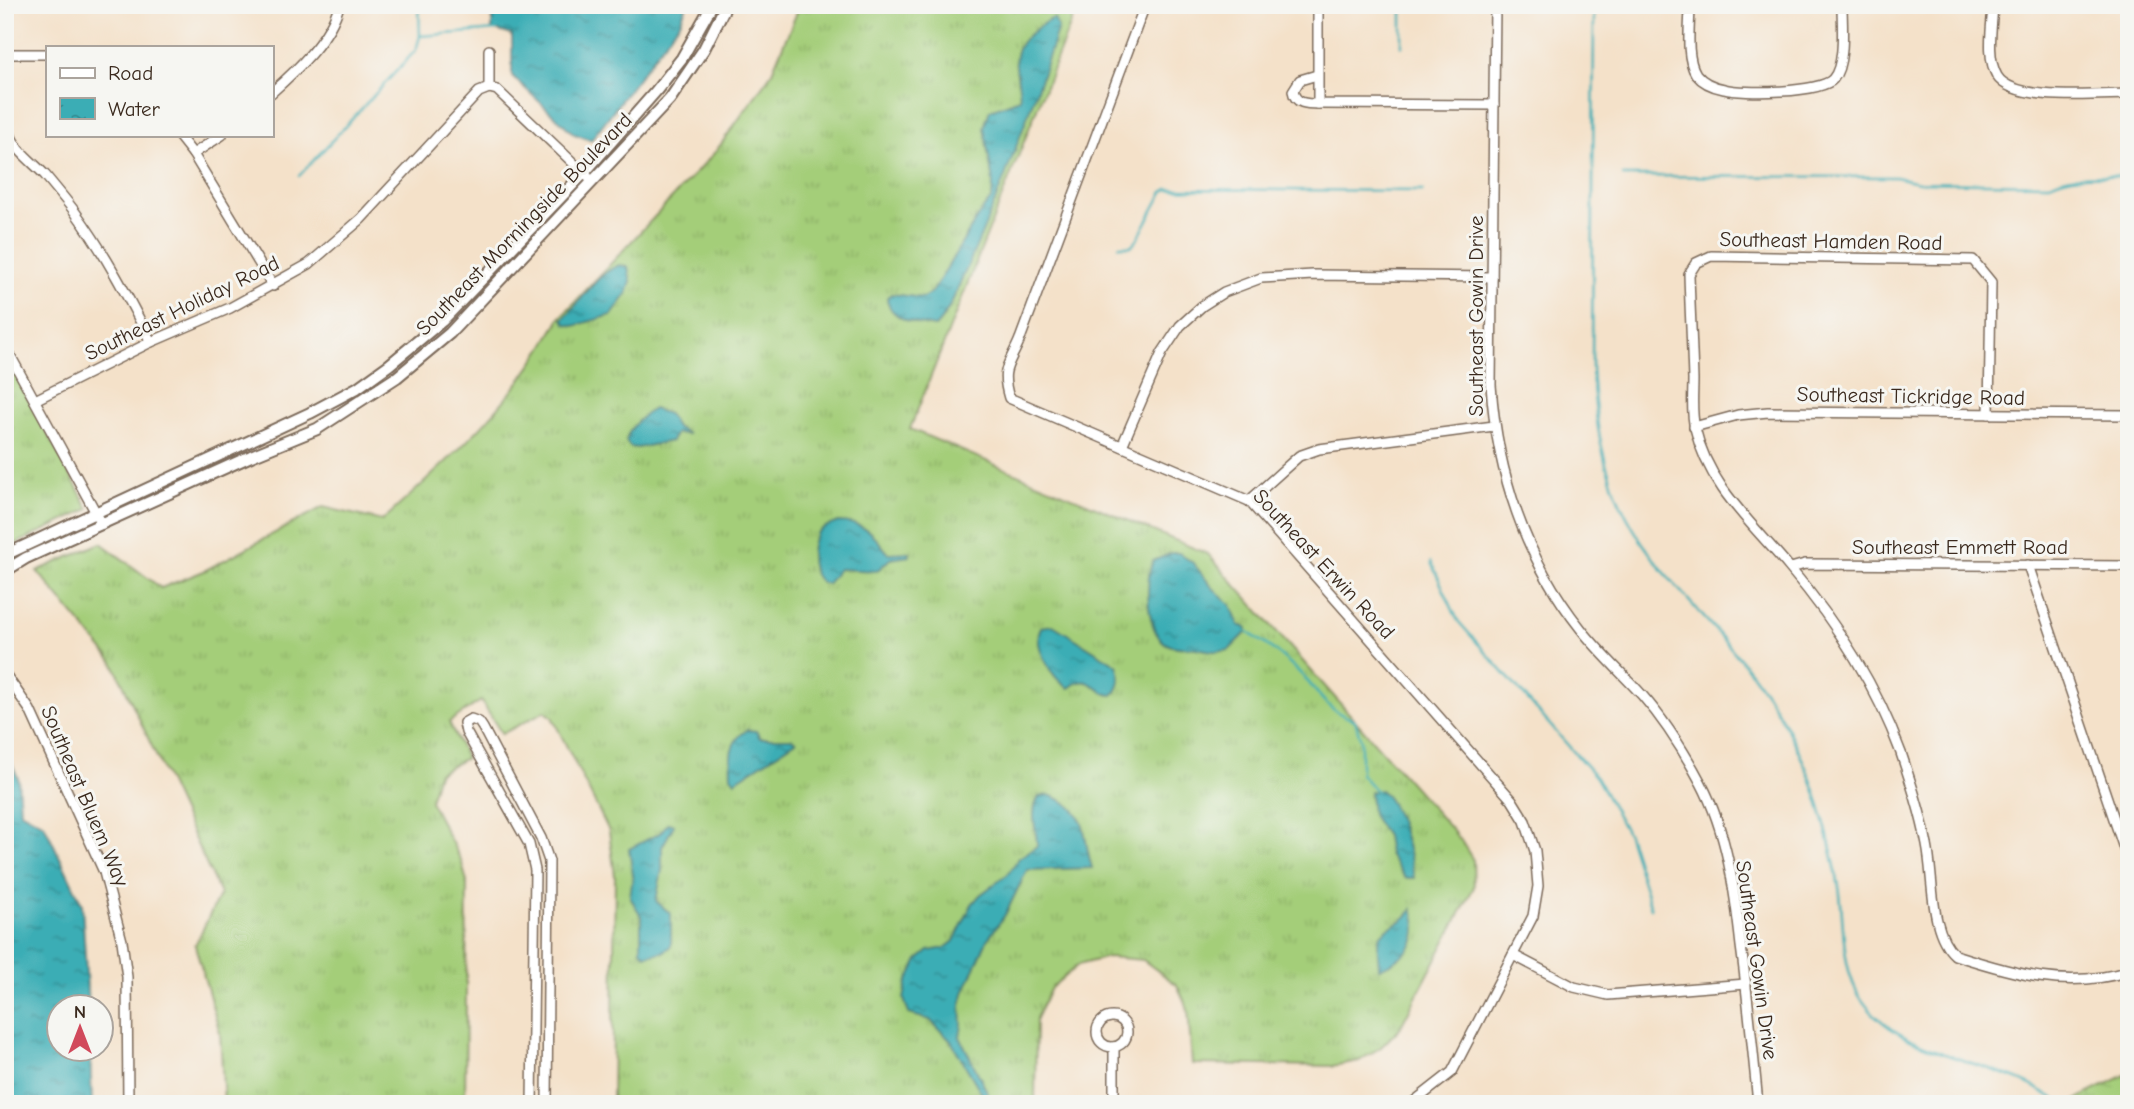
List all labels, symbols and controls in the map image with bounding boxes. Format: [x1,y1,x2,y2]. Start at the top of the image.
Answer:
legend [46,46,273,136]
text: Road [108,61,153,85]
text: Water [108,97,161,121]
street label: Southeast Morningside Boulevard [411,108,637,340]
street label: Southeast Gowin Drive [1464,216,1488,416]
street label: Southeast Hamden Road [1719,227,1943,255]
street label: Southeast Holiday Road [81,250,283,366]
street label: Southeast Tickridge Road [1797,382,2025,410]
street label: Southeast Erwin Road [1248,484,1400,644]
street label: Southeast Emmett Road [1852,535,2068,559]
street label: Southeast Bluem Way [36,702,134,891]
street label: Southeast Gowin Drive [1731,859,1783,1061]
north arrow [46,993,116,1064]
text: N [74,1001,86,1023]

